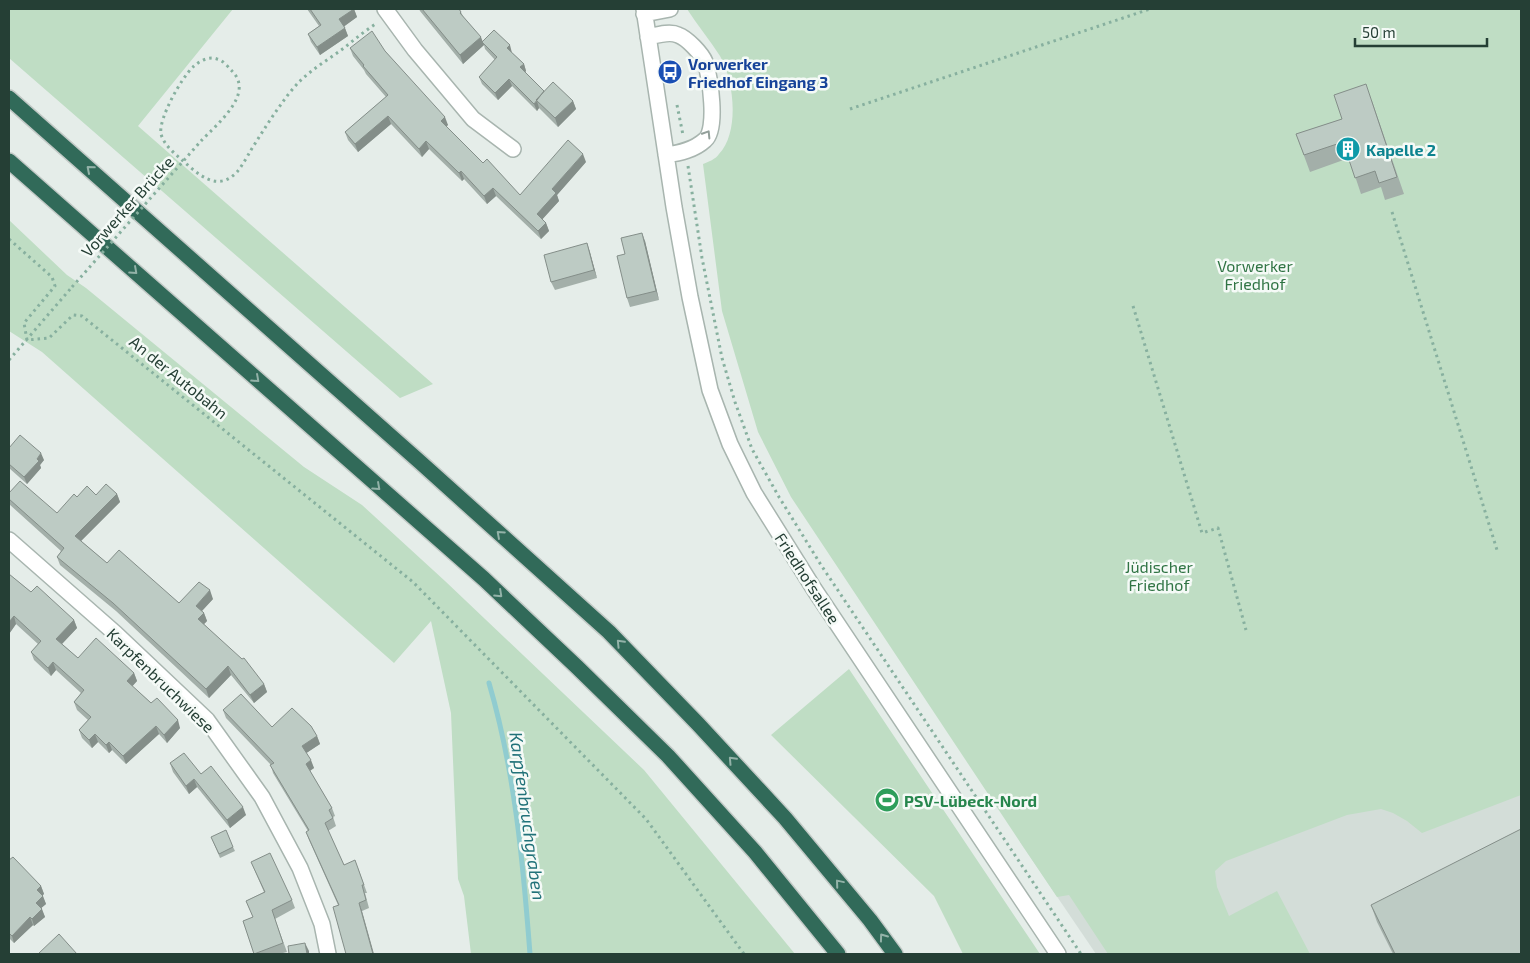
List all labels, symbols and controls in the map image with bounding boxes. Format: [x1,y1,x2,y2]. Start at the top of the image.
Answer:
scale bar [1355,15,1488,47]
text: 50 m [1362,23,1396,41]
place label: Vorwerker Friedhof Eingang 3 [688,54,828,91]
bus stop icon: Vorwerker Friedhof Eingang 3 [657,59,683,85]
one-way arrow [701,130,711,139]
building icon: Kapelle 2 [1335,136,1361,162]
place label: Kapelle 2 [1366,140,1436,159]
street label: Vorwerker Brücke [77,152,177,260]
one-way arrow [86,166,95,175]
park label: Vorwerker Friedhof [1217,256,1293,293]
one-way arrow [129,265,138,274]
street label: An der Autobahn [126,332,232,422]
one-way arrow [250,373,259,382]
one-way arrow [372,481,381,490]
street label: Friedhofsallee [772,529,844,627]
one-way arrow [496,531,505,540]
park label: Jüdischer Friedhof [1125,557,1194,594]
one-way arrow [494,588,503,597]
street label: Karpfenbruchwiese [103,624,219,736]
one-way arrow [617,640,626,649]
water label: Karpfenbruchgraben [505,730,551,902]
one-way arrow [729,757,738,766]
sports icon: PSV-Lübeck-Nord [874,787,900,813]
place label: PSV-Lübeck-Nord [904,791,1037,810]
one-way arrow [836,879,845,888]
one-way arrow [880,934,888,943]

